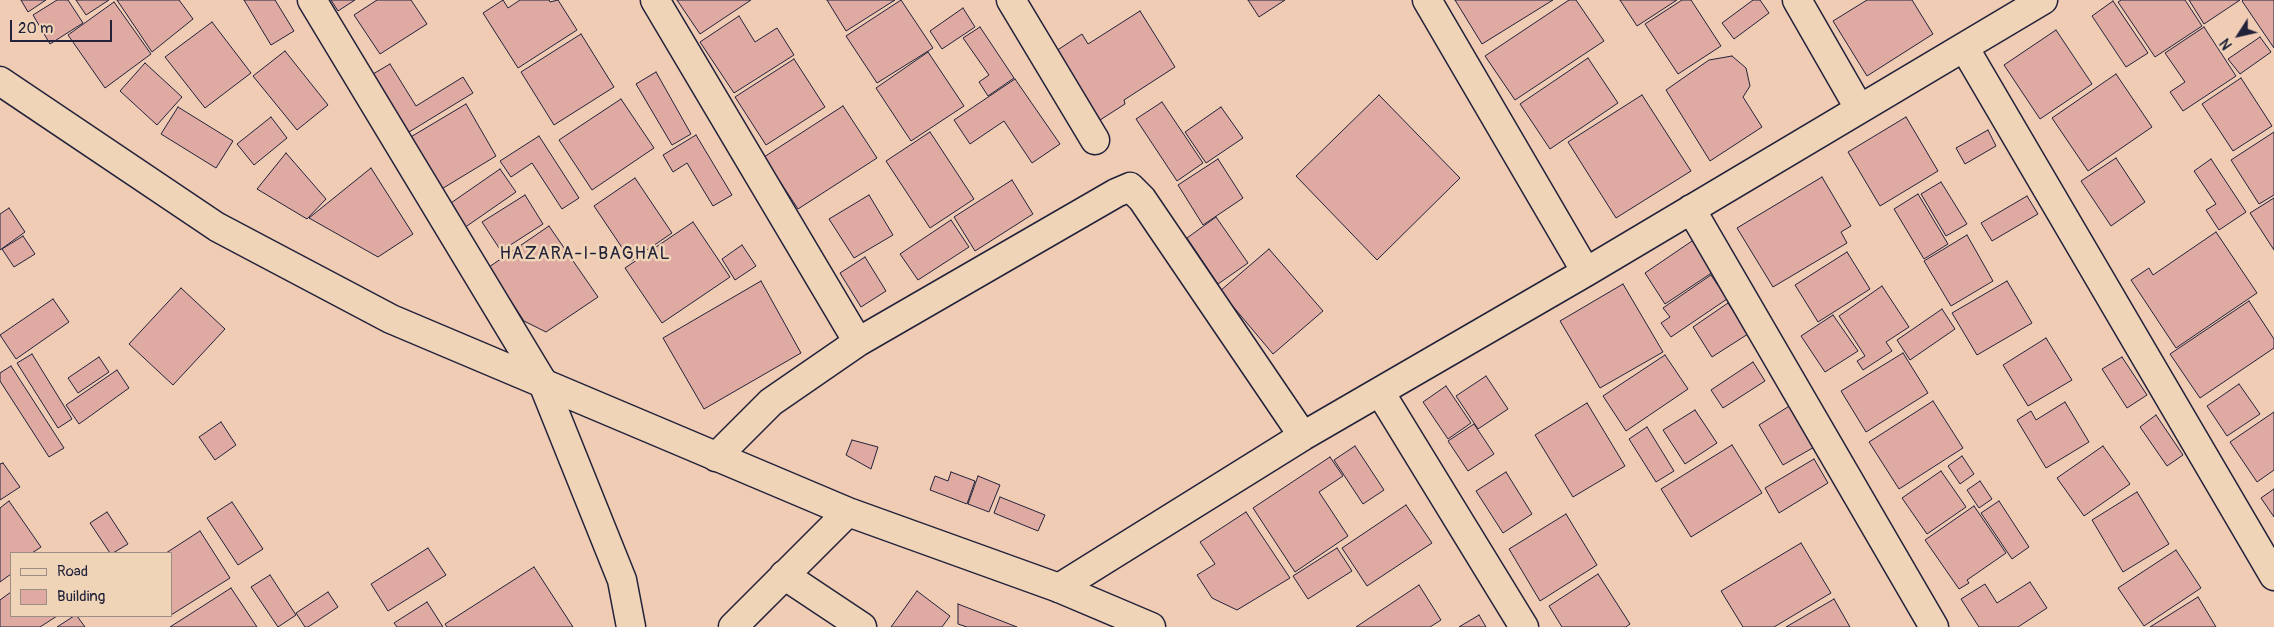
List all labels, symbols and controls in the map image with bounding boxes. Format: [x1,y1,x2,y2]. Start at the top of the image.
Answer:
scale bar [12,10,115,42]
north arrow [2214,10,2264,60]
text: 20 m [18,19,53,38]
text: N [2217,35,2236,53]
district label: HAZARA-I-BAGHAL [498,243,672,265]
legend [10,552,172,617]
text: Road [57,562,88,581]
text: Building [57,587,105,606]

